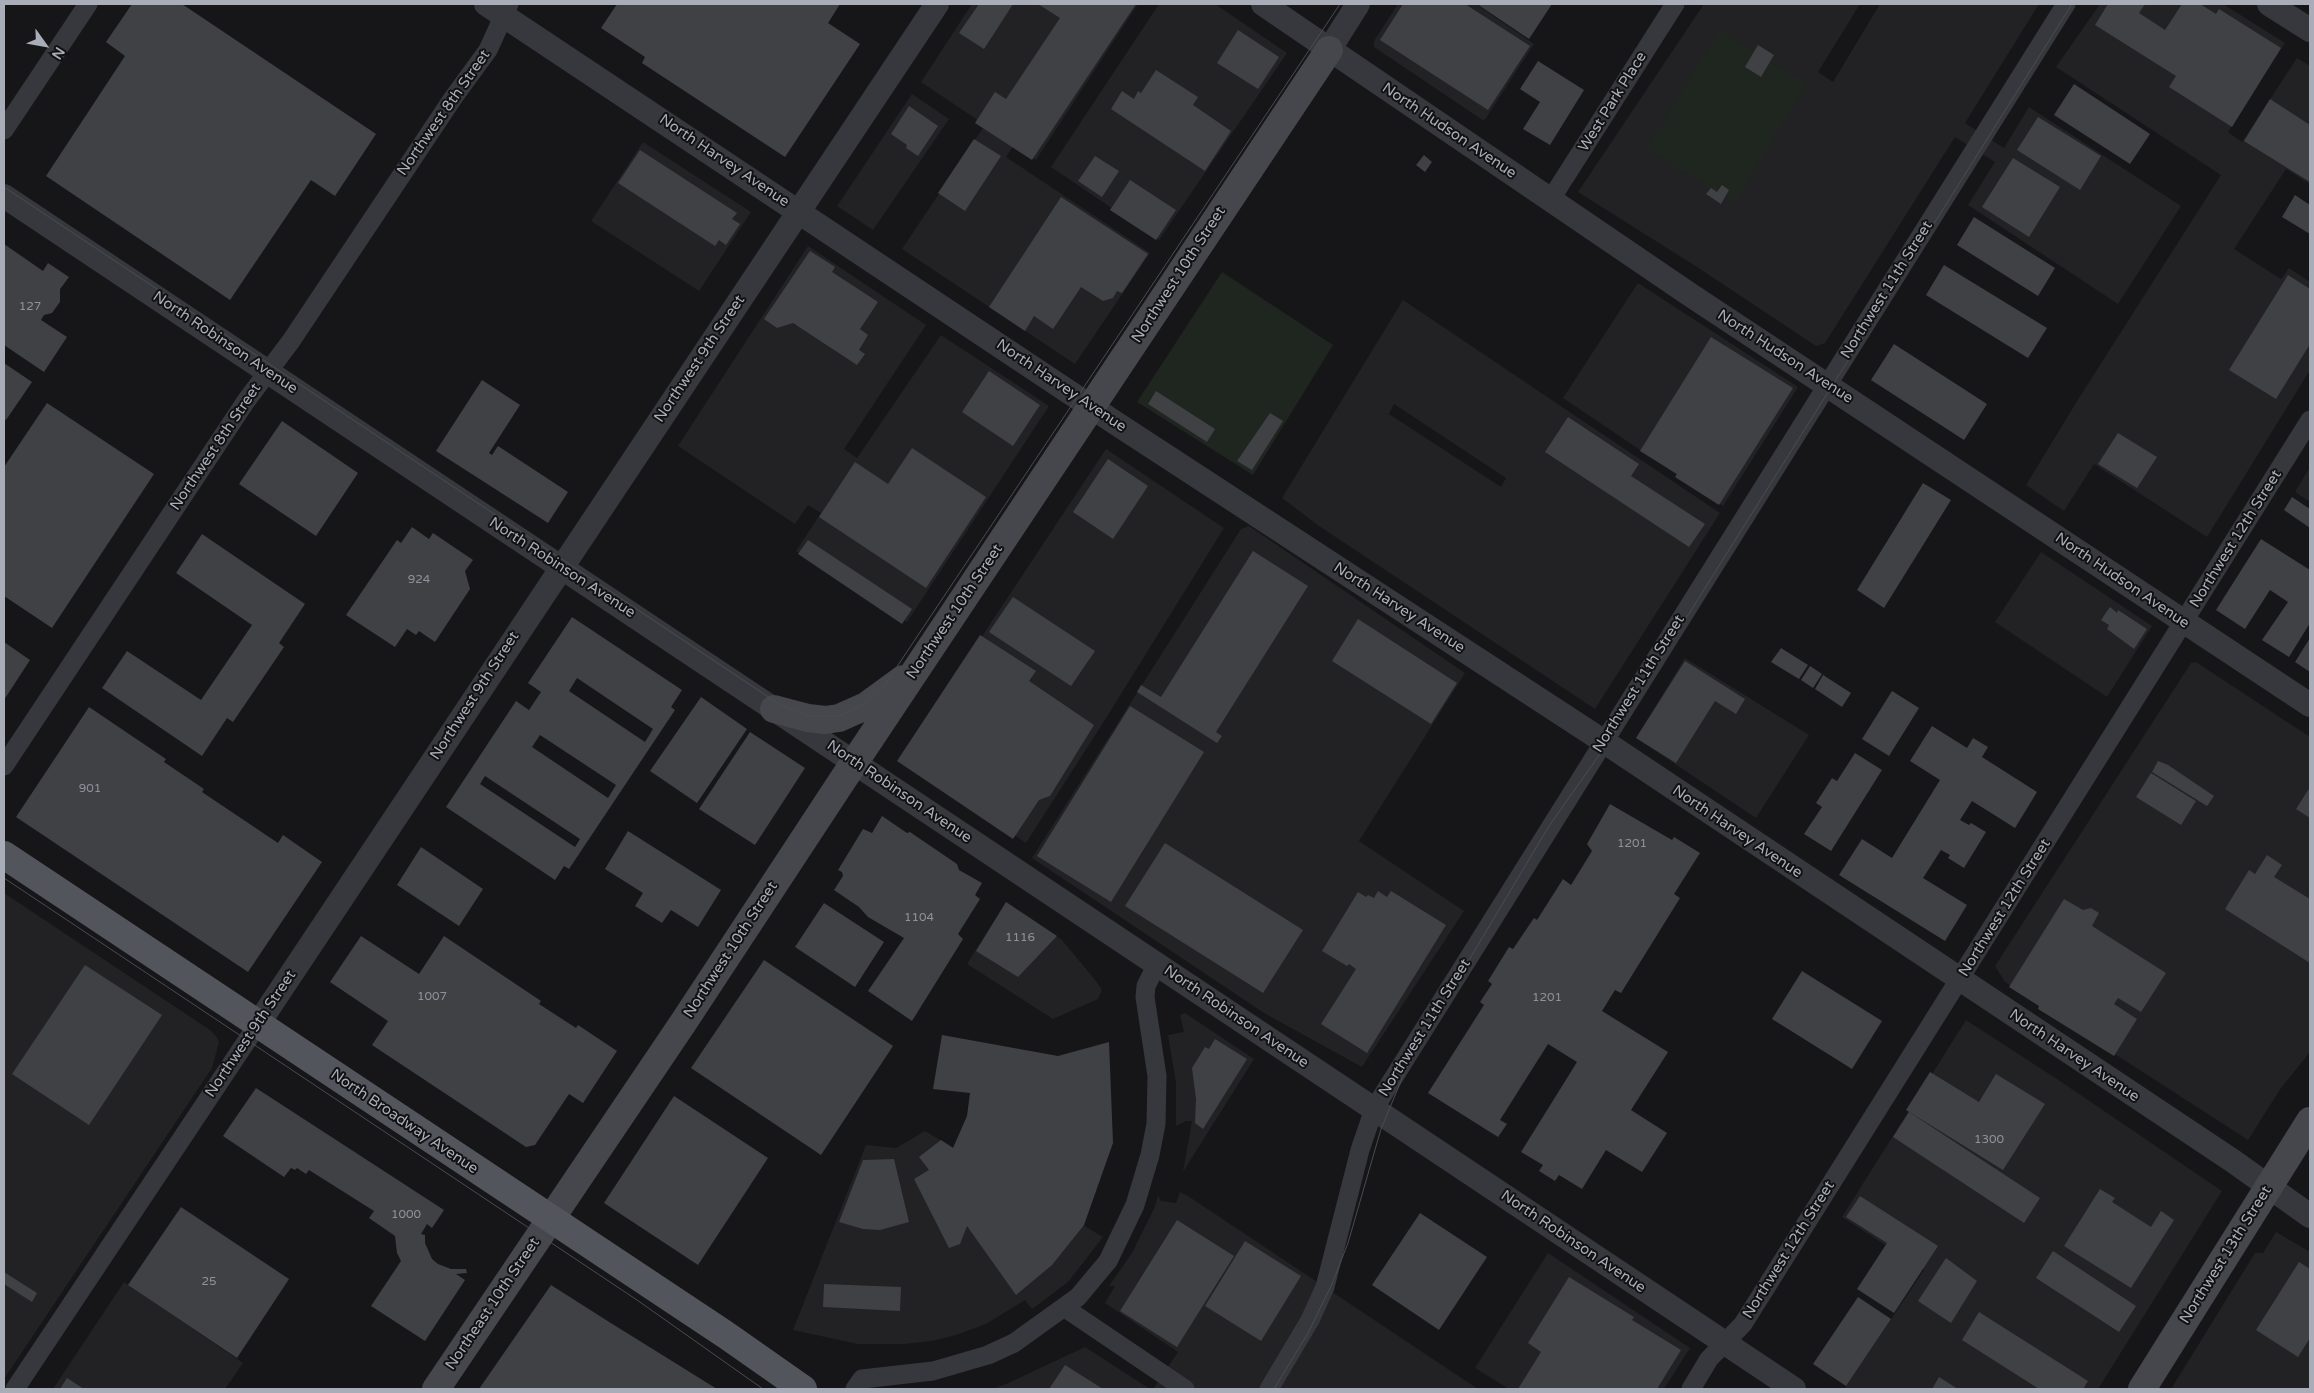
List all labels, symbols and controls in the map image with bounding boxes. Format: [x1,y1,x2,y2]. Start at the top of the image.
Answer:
north arrow [20,20,70,70]
text: N [48,44,68,62]
street label: Northwest 8th Street [394,47,494,179]
street label: West Park Place [1575,49,1651,155]
street label: North Hudson Avenue [1378,79,1520,183]
street label: North Harvey Avenue [656,111,792,211]
street label: Northwest 10th Street [1128,203,1230,347]
street label: Northwest 11th Street [1837,218,1937,362]
street label: North Robinson Avenue [149,288,301,398]
street label: Northwest 9th Street [651,292,749,426]
house number: 127 [19,300,41,314]
street label: North Hudson Avenue [1714,306,1856,408]
street label: North Harvey Avenue [993,336,1129,436]
street label: Northwest 8th Street [167,380,265,514]
street label: Northwest 12th Street [2186,467,2286,611]
street label: North Robinson Avenue [486,514,638,622]
street label: North Hudson Avenue [2051,529,2193,633]
street label: Northwest 10th Street [903,541,1007,683]
street label: North Harvey Avenue [1330,559,1468,657]
house number: 924 [408,573,430,587]
street label: Northwest 11th Street [1589,612,1689,756]
street label: Northwest 9th Street [427,628,523,764]
street label: North Robinson Avenue [823,737,975,847]
house number: 901 [79,782,101,796]
street label: North Harvey Avenue [1669,782,1805,882]
street label: Northwest 12th Street [1955,836,2055,980]
house number: 1201 [1617,837,1647,851]
street label: Northwest 10th Street [680,878,782,1022]
house number: 1104 [904,911,934,925]
house number: 1116 [1005,931,1035,945]
street label: Northwest 11th Street [1375,956,1475,1100]
street label: North Robinson Avenue [1160,962,1312,1072]
street label: Northwest 9th Street [202,967,300,1101]
house number: 1007 [417,990,447,1004]
house number: 1201 [1532,991,1562,1005]
street label: North Harvey Avenue [2006,1006,2142,1106]
street label: North Broadway Avenue [327,1066,481,1178]
house number: 1300 [1974,1133,2004,1147]
street label: Northwest 12th Street [1739,1178,1839,1322]
street label: Northwest 13th Street [2176,1183,2276,1327]
street label: North Robinson Avenue [1497,1187,1649,1297]
house number: 1000 [391,1208,421,1222]
street label: Northeast 10th Street [442,1234,544,1374]
house number: 25 [201,1275,217,1289]

